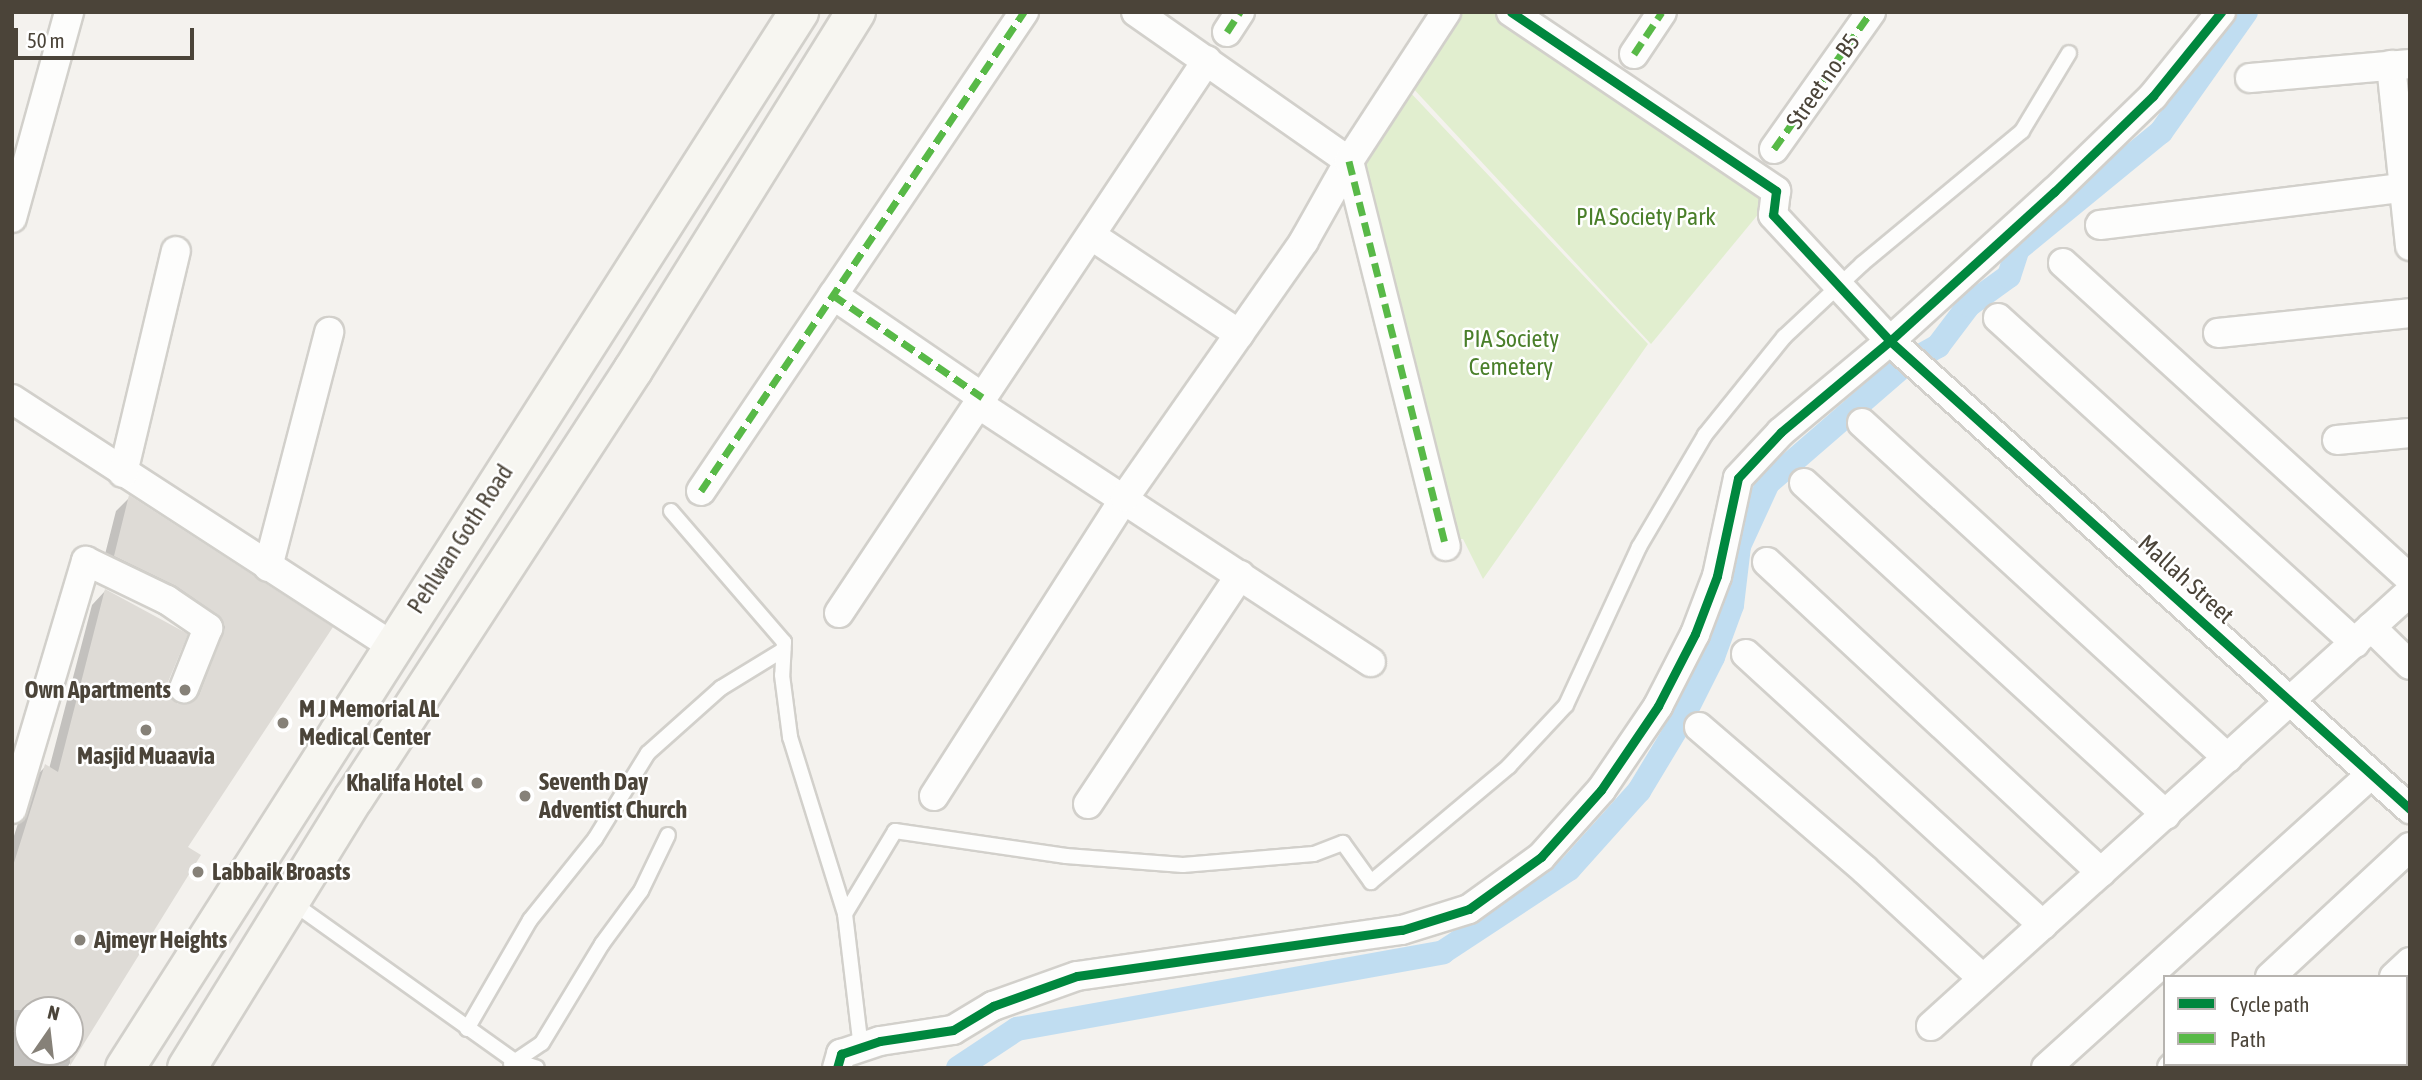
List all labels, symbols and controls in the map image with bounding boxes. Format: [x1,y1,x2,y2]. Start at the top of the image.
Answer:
scale bar [18,14,198,58]
text: 50 m [27,28,65,52]
street label: Street no. B5 [1780,28,1866,134]
park label: PIA Society Park [1576,203,1716,231]
park label: PIA Society Cemetery [1463,325,1559,381]
street label: Pehlwan Goth Road [401,459,519,619]
street label: Mallah Street [2132,529,2240,629]
place label: Own Apartments [24,676,171,704]
marker: Own Apartments [177,682,193,698]
place label: M J Memorial AL Medical Center [299,695,439,751]
marker: M J Memorial AL Medical Center [273,713,293,733]
marker: Masjid Muaavia [138,722,154,738]
place label: Masjid Muaavia [77,742,215,770]
place label: Seventh Day Adventist Church [539,768,687,824]
place label: Khalifa Hotel [346,769,463,797]
marker: Khalifa Hotel [469,775,485,791]
marker: Seventh Day Adventist Church [517,788,533,804]
place label: Labbaik Broasts [212,858,350,886]
marker: Labbaik Broasts [190,864,206,880]
place label: Ajmeyr Heights [94,926,227,954]
marker: Ajmeyr Heights [72,932,88,948]
legend [2163,975,2408,1066]
text: Cycle path [2230,992,2309,1016]
north arrow [14,996,84,1066]
text: N [45,1001,62,1025]
text: Path [2230,1027,2266,1051]

